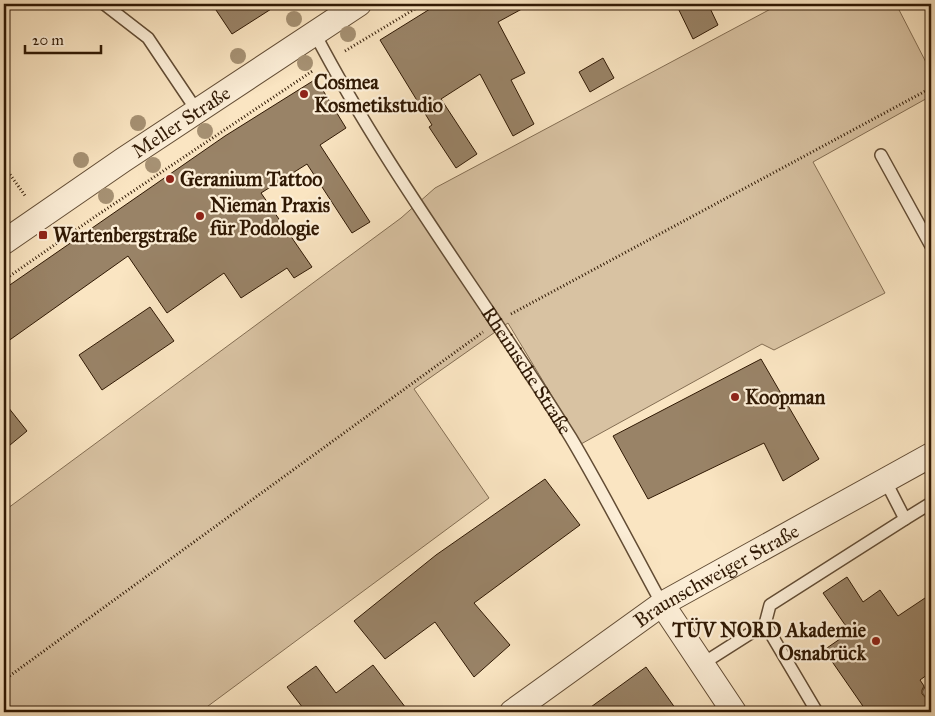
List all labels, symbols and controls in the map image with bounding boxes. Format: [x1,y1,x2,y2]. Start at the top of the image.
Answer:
scale bar [25,22,101,54]
text: 20 m [32,31,64,49]
place label: Cosmea Kosmetikstudio [314,70,443,117]
street label: Meller Straße [127,81,235,163]
marker: Cosmea Kosmetikstudio [298,88,310,100]
place label: Geranium Tattoo [180,167,322,191]
marker: Geranium Tattoo [164,173,176,185]
place label: Nieman Praxis für Podologie [209,193,331,241]
marker: Nieman Praxis für Podologie [194,210,206,222]
place label: Wartenbergstraße [53,223,198,248]
marker: Wartenbergstraße [37,229,49,241]
street label: Rheinische Straße [477,302,578,439]
place label: Koopman [745,385,826,410]
marker: Koopman [729,391,741,403]
street label: Braunschweiger Straße [629,519,803,633]
place label: TÜV NORD Akademie Osnabrück [671,617,867,665]
marker: TÜV NORD Akademie Osnabrück [870,635,882,647]

